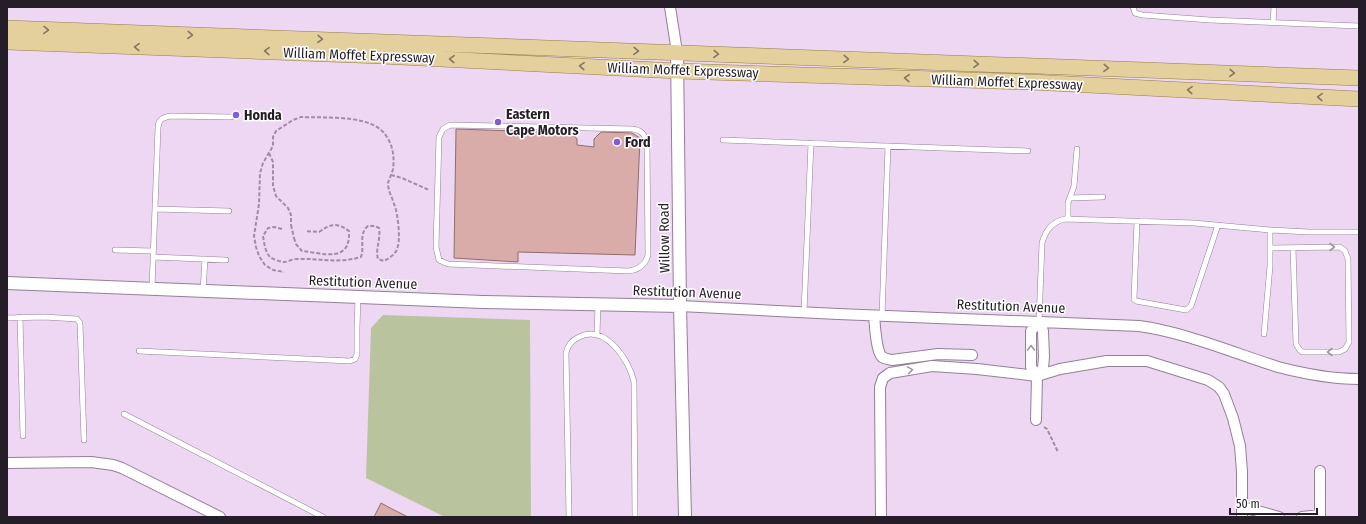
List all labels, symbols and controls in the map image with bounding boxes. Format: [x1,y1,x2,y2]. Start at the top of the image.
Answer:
one-way arrow [43,26,49,34]
one-way arrow [187,30,193,39]
one-way arrow [317,35,323,43]
one-way arrow [134,42,140,51]
street label: William Moffet Expressway [283,44,436,67]
one-way arrow [633,46,639,55]
one-way arrow [264,47,270,56]
one-way arrow [713,50,719,58]
one-way arrow [449,55,455,64]
one-way arrow [843,55,849,63]
street label: William Moffet Expressway [607,59,760,82]
one-way arrow [973,59,979,68]
one-way arrow [579,62,585,70]
one-way arrow [1103,64,1109,73]
one-way arrow [1229,69,1235,77]
street label: William Moffet Expressway [931,71,1084,94]
one-way arrow [904,74,910,83]
one-way arrow [1187,86,1193,95]
one-way arrow [1317,93,1323,102]
place label: Eastern Cape Motors [506,106,579,139]
place label: Honda [244,107,282,124]
marker: Honda [231,110,241,120]
marker: Eastern Cape Motors [493,117,503,127]
place label: Ford [625,134,651,151]
marker: Ford [612,137,622,147]
street label: Willow Road [655,203,674,273]
one-way arrow [1329,243,1335,251]
street label: Restitution Avenue [308,272,418,293]
street label: Restitution Avenue [632,282,742,303]
street label: Restitution Avenue [956,296,1066,317]
one-way arrow [1027,345,1035,351]
one-way arrow [1327,348,1333,356]
one-way arrow [907,366,913,374]
scale bar [1230,490,1317,516]
text: 50 m [1236,497,1260,511]

